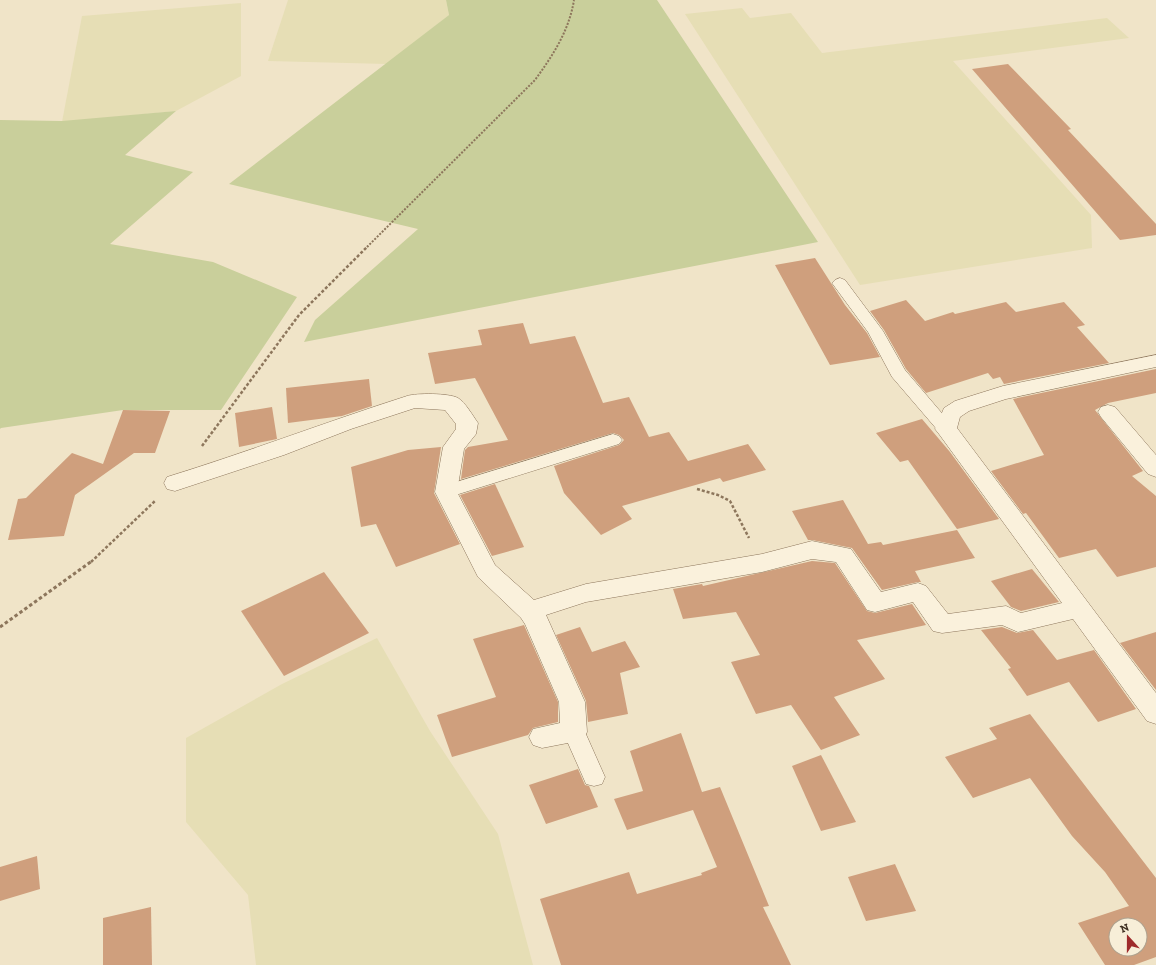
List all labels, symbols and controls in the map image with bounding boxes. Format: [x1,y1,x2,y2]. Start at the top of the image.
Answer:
north arrow [1108,917,1148,957]
text: N [1118,920,1131,936]

